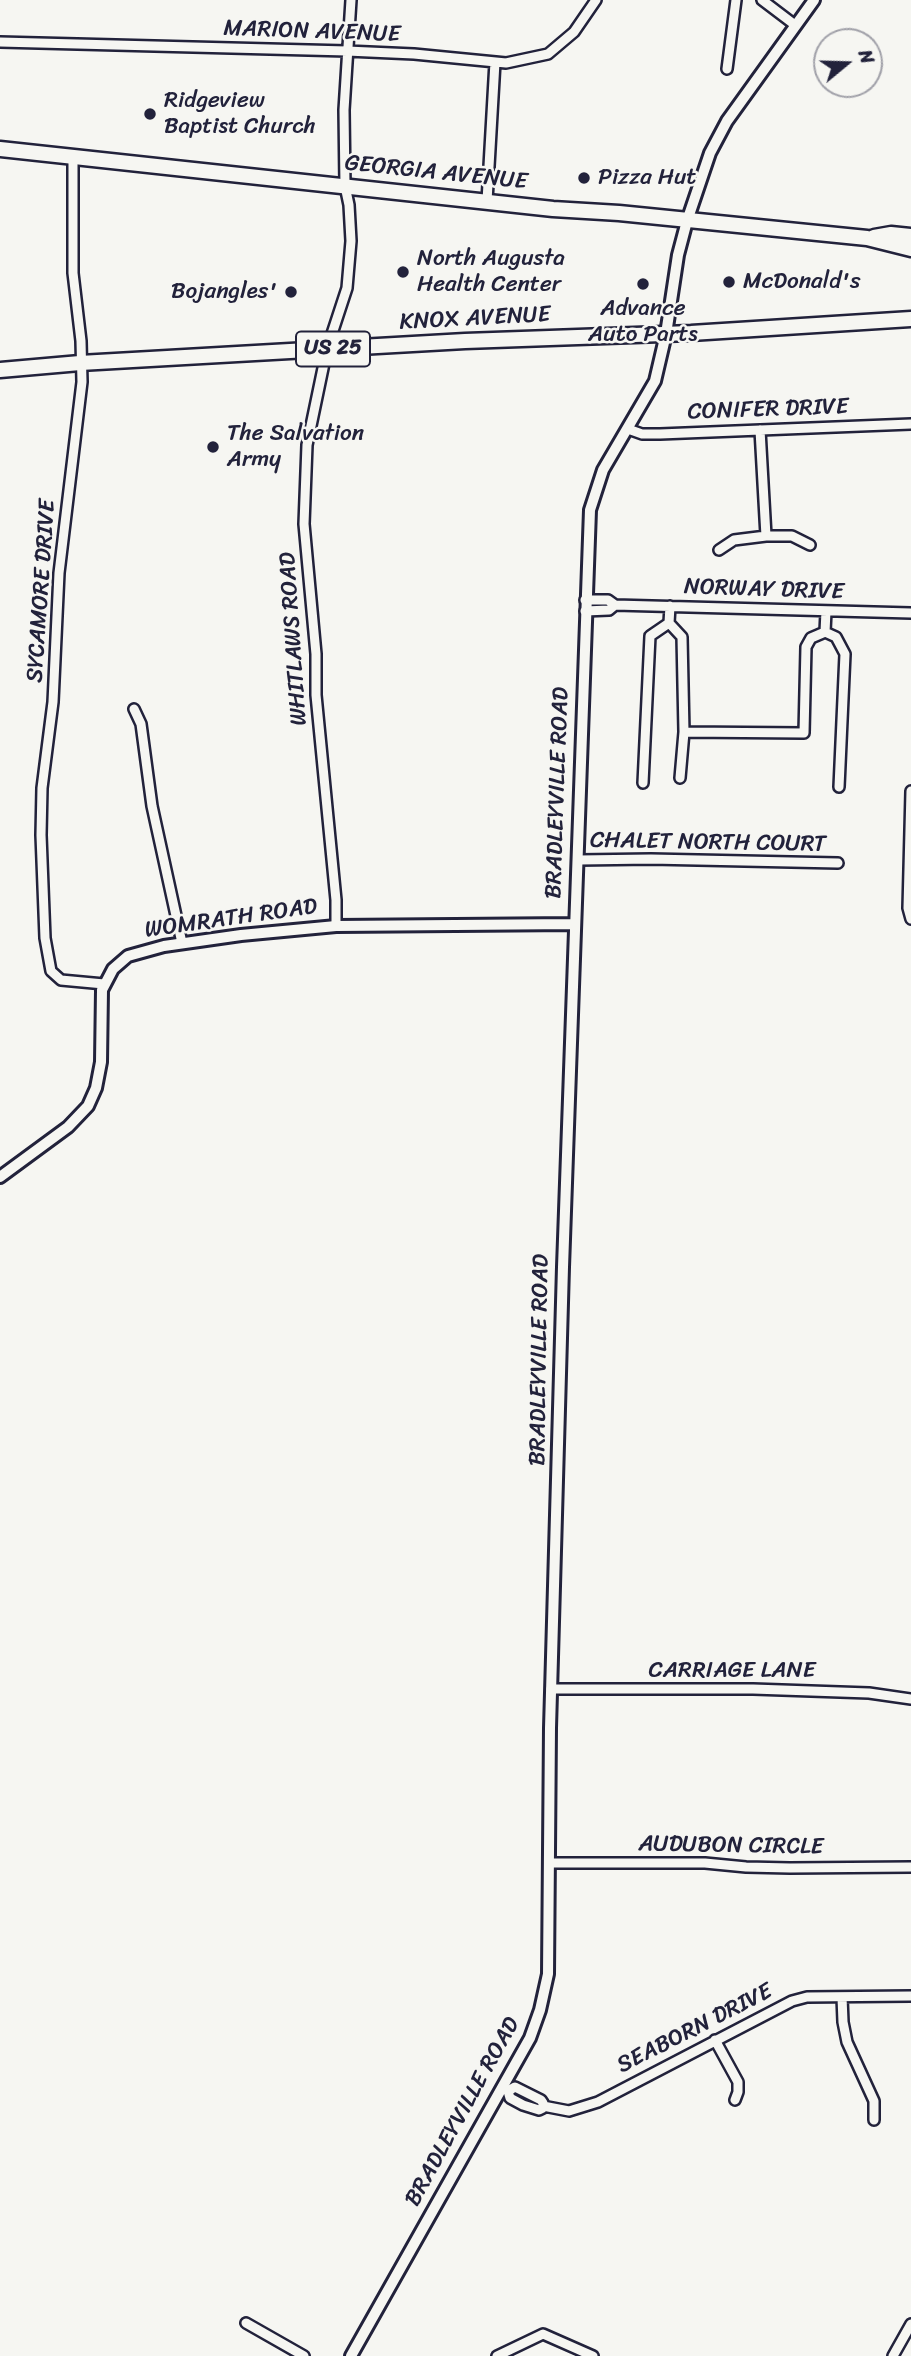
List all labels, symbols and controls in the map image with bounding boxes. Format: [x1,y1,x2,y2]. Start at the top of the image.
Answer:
street label: MARION AVENUE [223,15,401,49]
north arrow [813,28,883,98]
text: N [849,45,884,68]
place label: Ridgeview Baptist Church [164,87,316,141]
marker: Ridgeview Baptist Church [142,106,158,122]
street label: GEORGIA AVENUE [343,150,529,196]
place label: Pizza Hut [598,164,696,192]
marker: Pizza Hut [576,170,592,186]
place label: North Augusta Health Center [417,245,565,299]
marker: North Augusta Health Center [395,264,411,280]
place label: McDonald's [743,268,861,296]
marker: McDonald's [721,274,737,290]
marker: Advance Auto Parts [635,276,651,292]
place label: Bojangles' [171,278,277,306]
marker: Bojangles' [283,284,299,300]
place label: Advance Auto Parts [588,295,698,349]
street label: KNOX AVENUE [399,301,551,337]
road number: US 25 [296,332,370,366]
street label: CONIFER DRIVE [687,393,849,427]
place label: The Salvation Army [227,420,364,474]
marker: The Salvation Army [205,439,221,455]
street label: SYCAMORE DRIVE [22,498,62,684]
street label: WHITLAWS ROAD [274,551,314,727]
street label: NORWAY DRIVE [684,573,844,607]
street label: BRADLEYVILLE ROAD [541,687,575,899]
street label: CHALET NORTH COURT [590,827,826,859]
street label: WOMRATH ROAD [143,893,319,945]
street label: BRADLEYVILLE ROAD [524,1254,556,1466]
street label: CARRIAGE LANE [649,1657,815,1685]
street label: AUDUBON CIRCLE [638,1831,824,1861]
street label: SEABORN DRIVE [613,1978,777,2080]
street label: BRADLEYVILLE ROAD [400,2013,526,2211]

